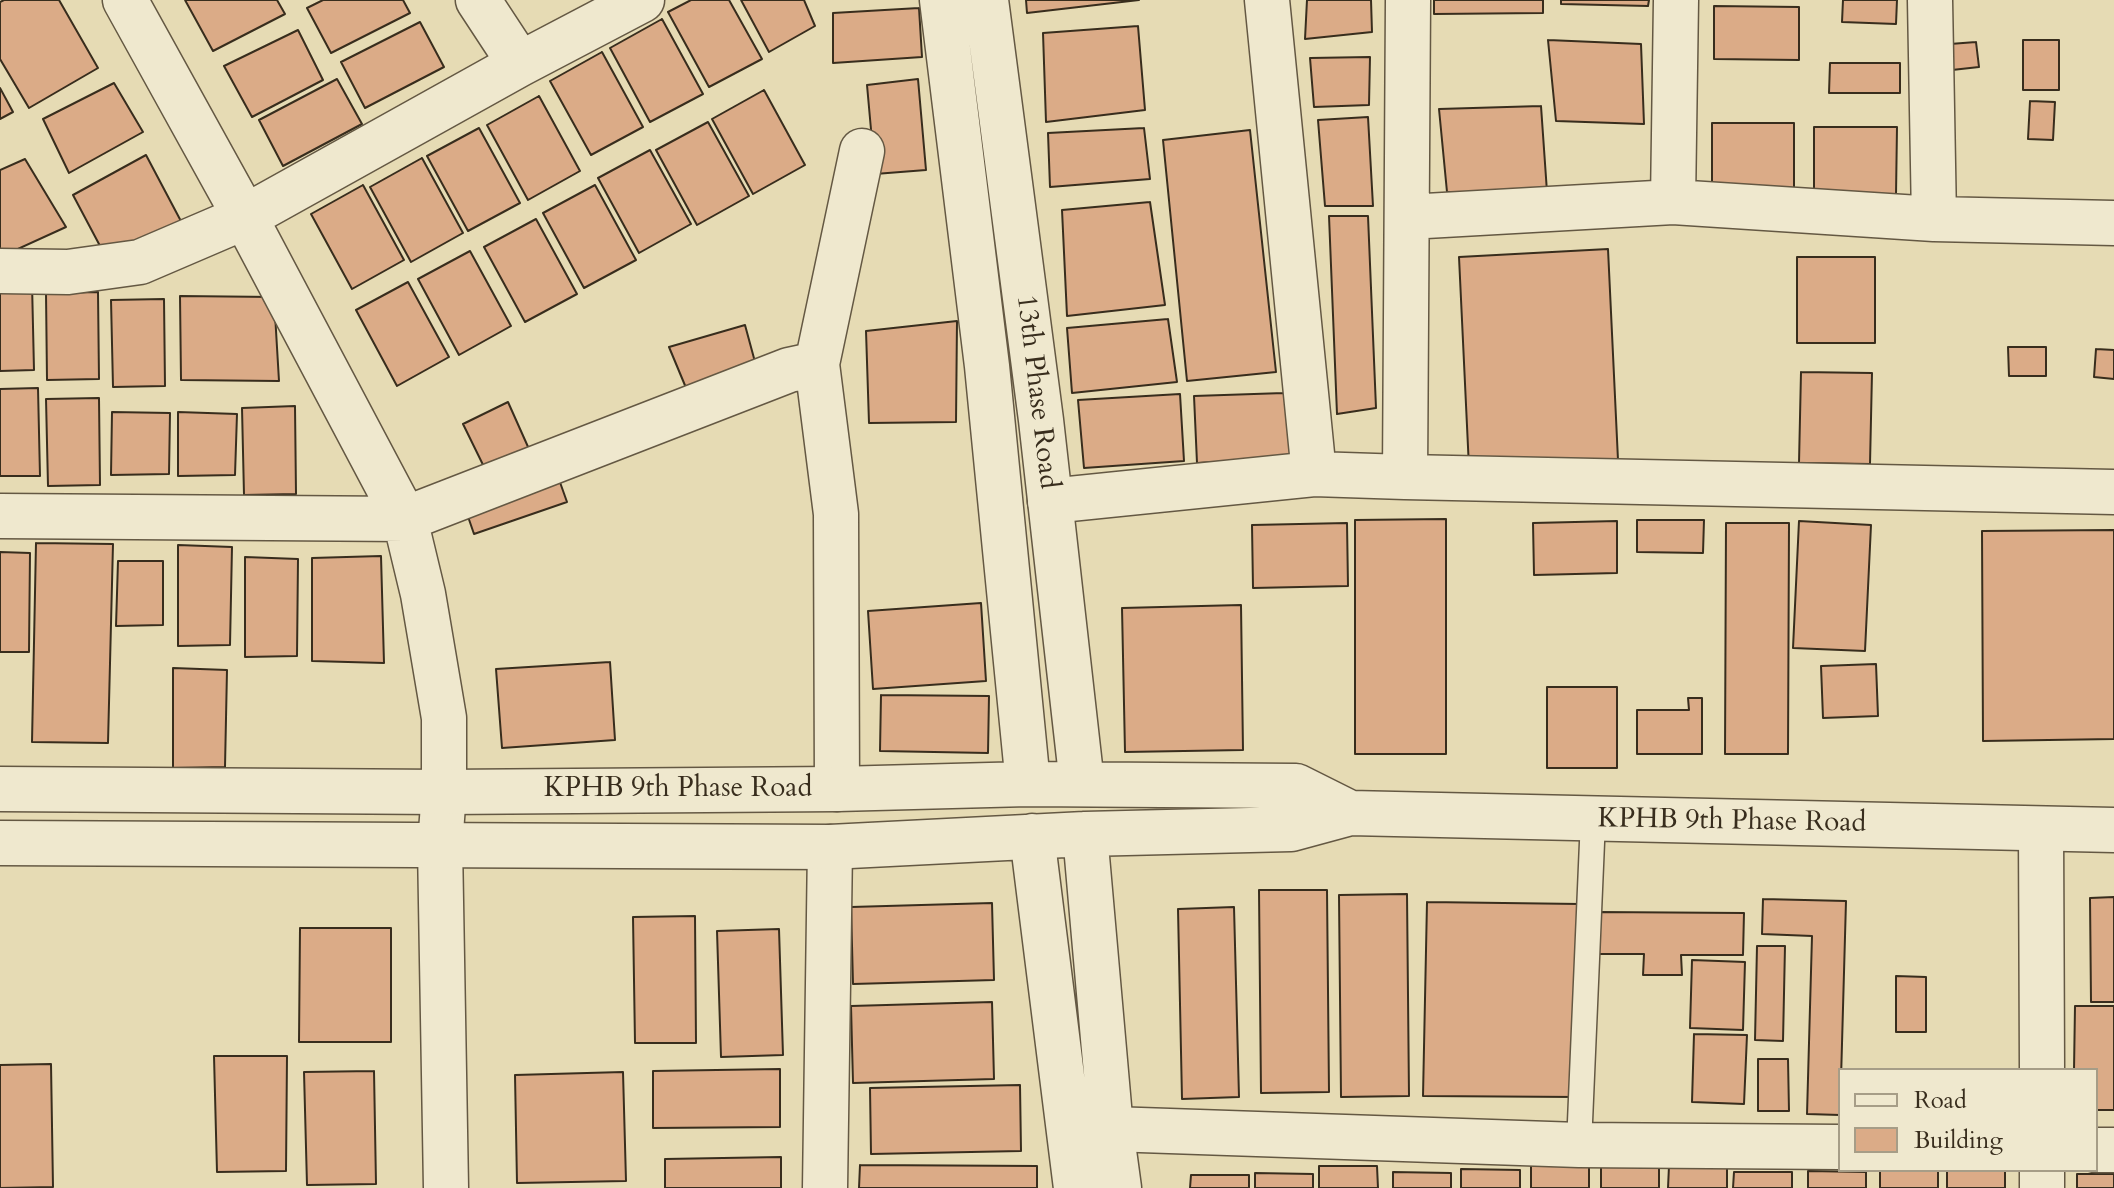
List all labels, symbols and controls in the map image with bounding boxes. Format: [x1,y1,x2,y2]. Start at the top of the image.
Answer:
street label: 13th Phase Road [1007,293,1065,491]
street label: KPHB 9th Phase Road [544,773,812,807]
street label: KPHB 9th Phase Road [1597,803,1867,841]
legend [1838,1068,2098,1172]
text: Road [1914,1084,1967,1117]
text: Building [1914,1124,2003,1157]

